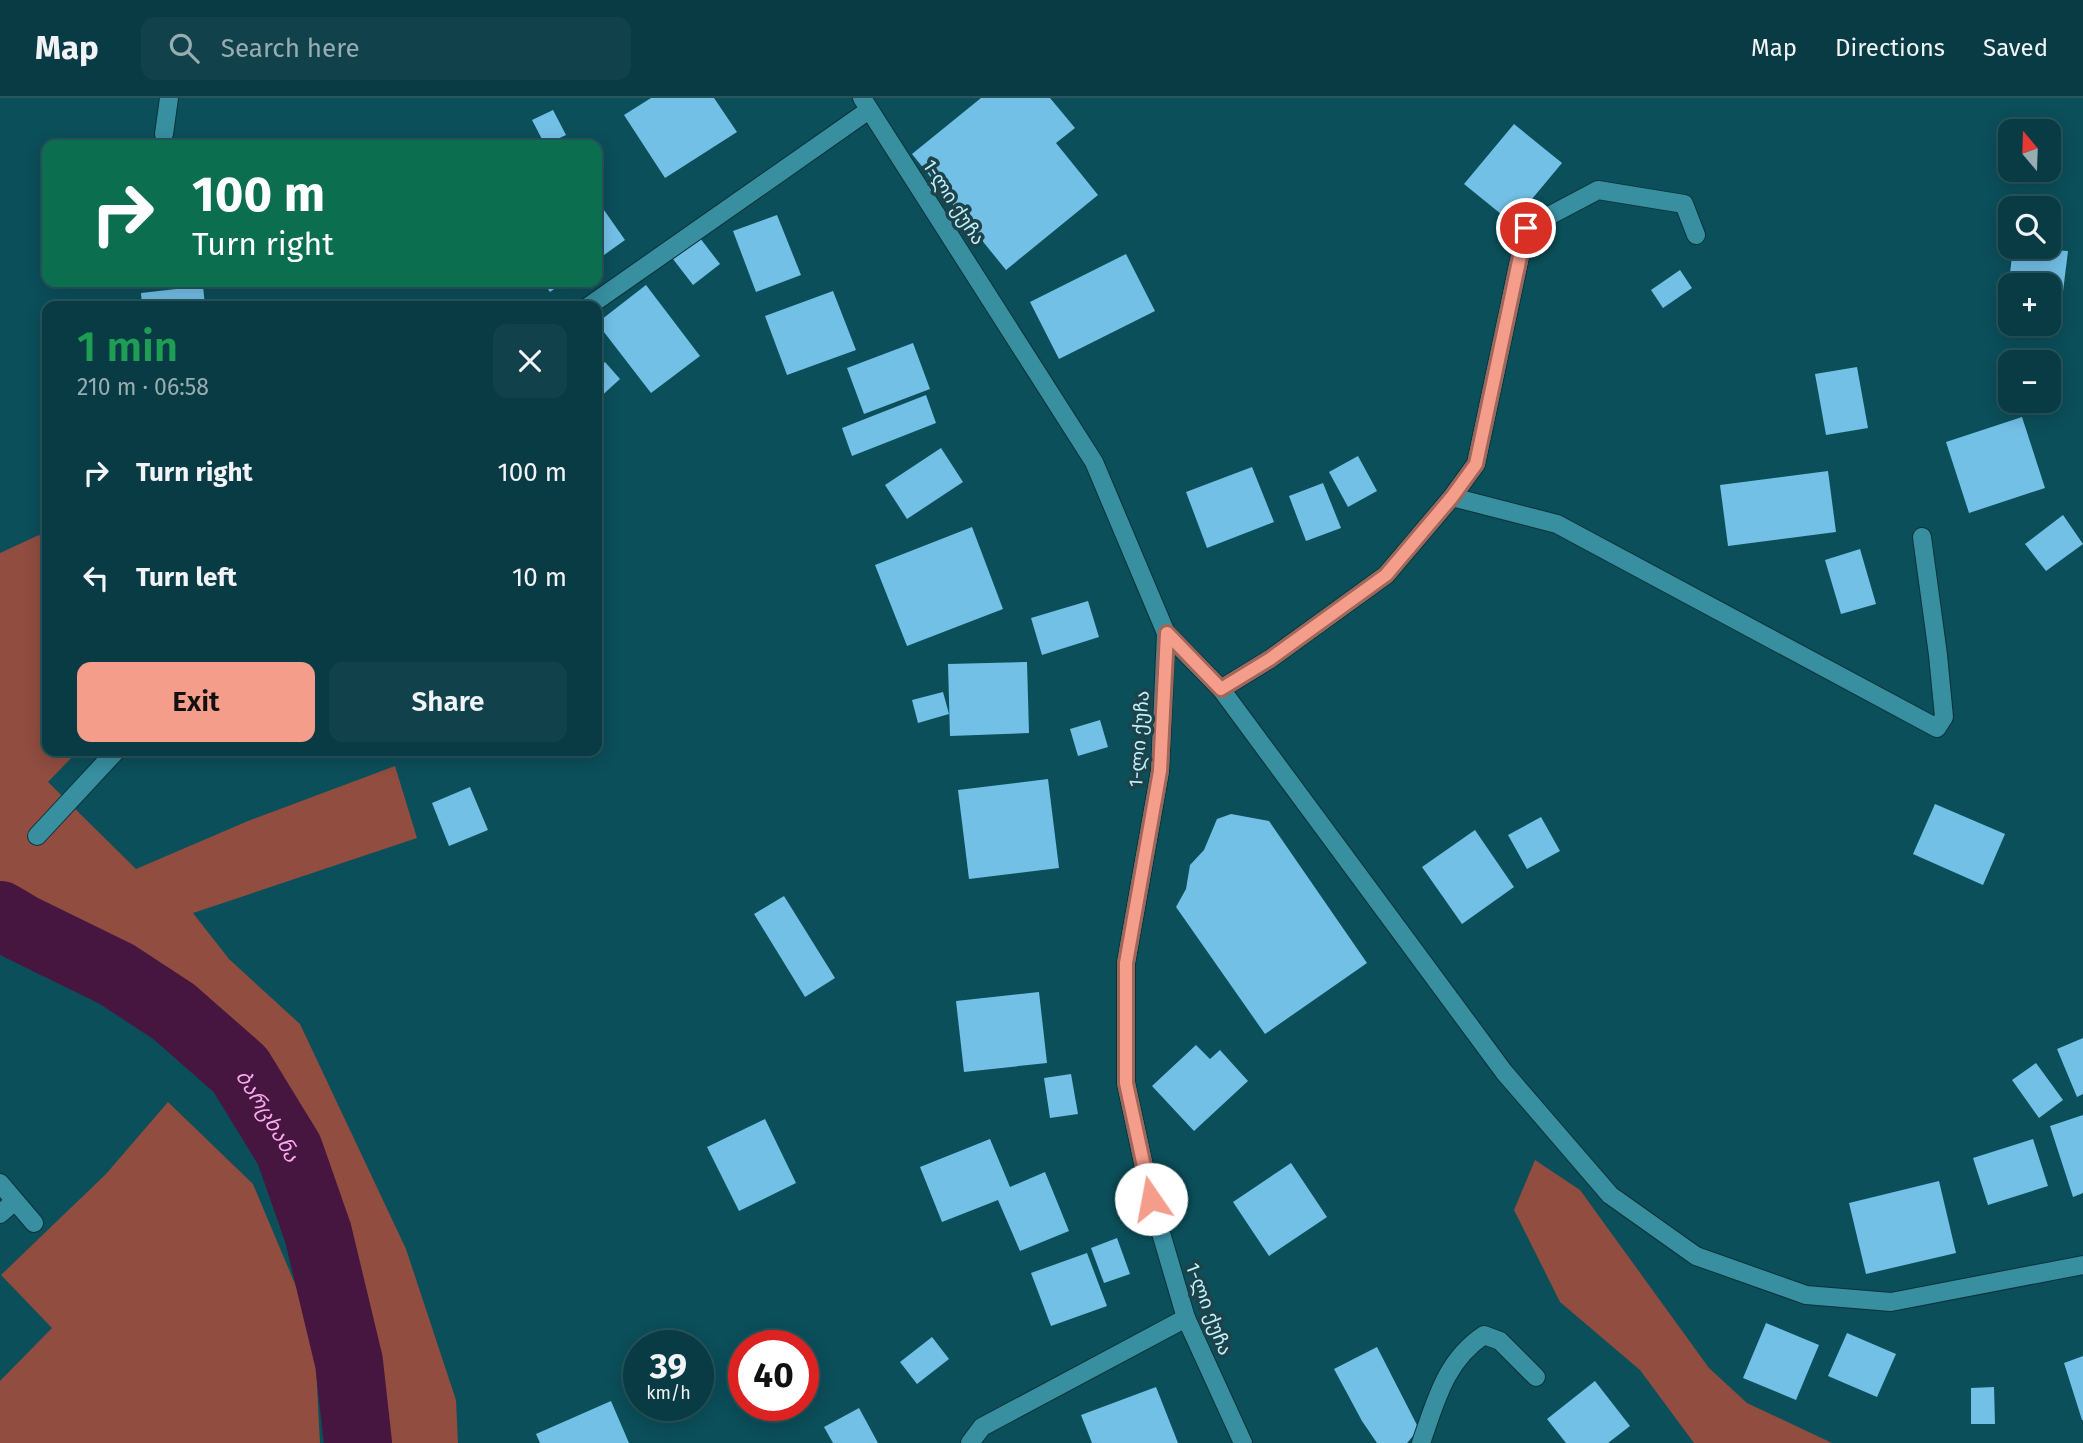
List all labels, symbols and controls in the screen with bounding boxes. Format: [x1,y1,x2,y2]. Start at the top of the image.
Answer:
search box [141,17,631,80]
text: Map [35,28,99,68]
icon: search [165,29,203,67]
text: Search here [221,33,360,64]
text: Map [1751,34,1797,62]
text: Directions [1835,34,1945,62]
text: Saved [1983,34,2048,62]
north arrow [1998,119,2062,182]
map controls [1998,119,2061,413]
street label: 1-ლი ქუჩა [917,155,990,249]
text: 100 m [192,165,325,224]
icon: right [77,168,168,259]
button: search [1998,196,2061,259]
pin [1496,198,1556,258]
icon: arrive [1507,209,1545,247]
text: Turn right [192,225,334,263]
button: + [1998,273,2061,336]
text: 1 min [77,322,178,372]
button: close [493,324,567,398]
button: − [1998,350,2061,413]
text: 210 m · 06:58 [77,373,209,401]
icon: right [77,454,115,492]
text: Turn right [136,457,253,488]
text: 100 m [498,457,567,488]
icon: left [77,559,115,597]
text: Turn left [136,562,237,593]
text: 10 m [512,562,567,593]
button: Exit [77,662,315,742]
button: Share [329,662,567,742]
street label: 1-ლი ქუჩა [1124,690,1155,788]
water label: ბარცხანა [230,1065,305,1166]
position arrow [1114,1162,1188,1236]
street label: 1-ლი ქუჩა [1180,1260,1237,1359]
speed limit sign: 40 [728,1330,819,1421]
text: 39 [650,1345,687,1387]
text: km/h [646,1382,691,1404]

